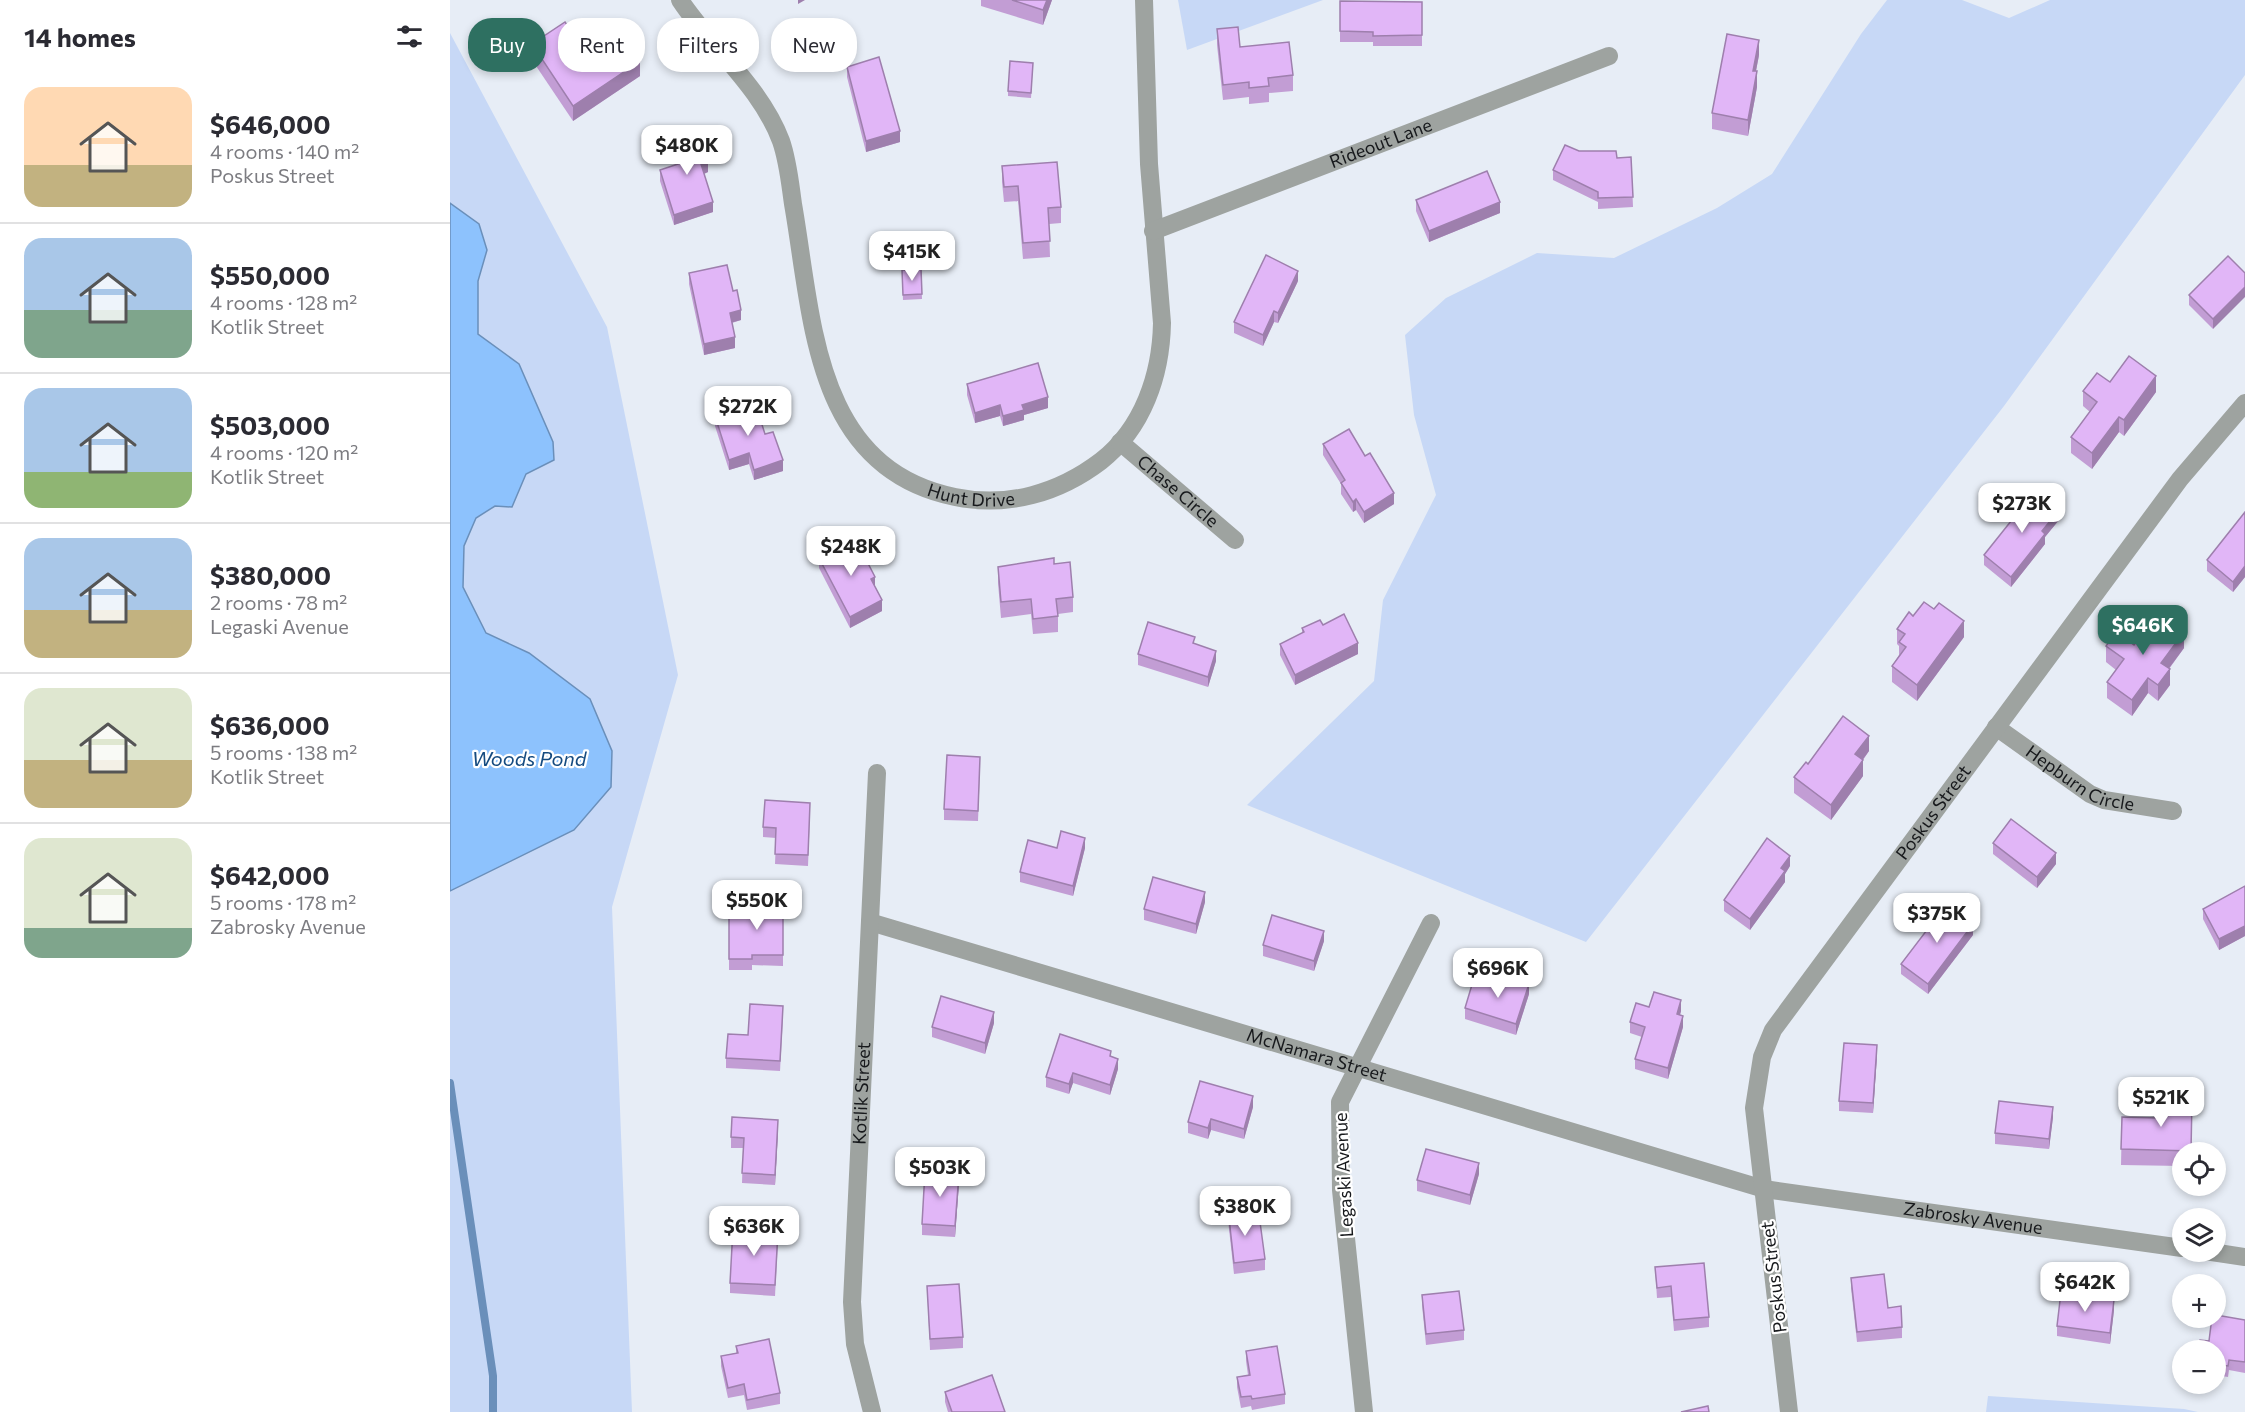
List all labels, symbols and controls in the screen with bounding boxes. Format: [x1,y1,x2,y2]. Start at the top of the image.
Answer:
chip: Buy [468,18,546,72]
chip: Rent [558,18,645,72]
chip: Filters [657,18,759,72]
chip: New [771,18,857,72]
icon: filters [393,20,426,53]
text: 14 homes [24,21,136,52]
text: $646,000 [210,108,331,139]
icon: home [72,111,144,183]
street label: Rideout Lane [1326,113,1435,172]
pin: $480K [645,125,729,176]
text: $480K [655,132,719,156]
text: 4 rooms · 140 m² [210,139,359,163]
text: Poskus Street [210,163,335,187]
pin: $415K [870,231,954,282]
text: $415K [883,238,941,262]
text: $550,000 [210,259,330,290]
icon: home [72,262,144,334]
text: 4 rooms · 128 m² [210,290,357,314]
text: Kotlik Street [210,314,324,338]
pin: $272K [706,386,790,437]
text: $272K [718,393,778,417]
text: $503,000 [210,409,330,440]
icon: home [72,412,144,484]
text: 4 rooms · 120 m² [210,440,358,464]
street label: Chase Circle [1133,450,1224,531]
text: Kotlik Street [210,464,324,488]
street label: Hunt Drive [925,478,1016,511]
pin: $273K [1980,483,2064,534]
text: $273K [1992,490,2052,514]
pin: $248K [809,526,893,577]
text: $248K [820,533,882,557]
text: $380,000 [210,559,331,590]
icon: home [72,562,144,634]
text: 2 rooms · 78 m² [210,590,347,614]
pin: $646K [2101,605,2185,656]
text: $646K [2112,612,2174,636]
text: Legaski Avenue [210,614,349,638]
text: $636,000 [210,709,330,740]
icon: home [72,712,144,784]
text: 5 rooms · 138 m² [210,740,357,764]
street label: Hepburn Circle [2022,740,2136,815]
water label: Woods Pond [472,746,588,770]
street label: Poskus Street [1891,760,1975,864]
text: Kotlik Street [210,764,324,788]
text: $642,000 [210,859,330,890]
icon: home [72,862,144,934]
pin: $550K [715,880,799,931]
text: $550K [726,887,788,911]
text: 5 rooms · 178 m² [210,890,356,914]
pin: $375K [1895,893,1979,944]
text: $375K [1907,900,1967,924]
text: Zabrosky Avenue [210,914,366,938]
pin: $696K [1456,948,1540,999]
text: $696K [1467,955,1529,979]
street label: McNamara Street [1244,1023,1389,1086]
street label: Kotlik Street [847,1042,874,1145]
pin: $521K [2119,1077,2203,1128]
text: $521K [2132,1084,2190,1108]
street label: Legaski Avenue [1329,1112,1357,1238]
map controls [2172,1142,2226,1394]
button: locate [2172,1142,2226,1196]
pin: $503K [898,1147,982,1198]
text: $503K [909,1154,971,1178]
pin: $380K [1203,1186,1287,1237]
text: $380K [1214,1193,1276,1217]
street label: Zabrosky Avenue [1902,1197,2044,1238]
pin: $636K [712,1206,796,1257]
button: layers [2172,1208,2226,1262]
text: $636K [723,1213,785,1237]
street label: Poskus Street [1755,1220,1791,1334]
pin: $642K [2043,1262,2127,1313]
text: $642K [2054,1269,2116,1293]
button: + [2172,1274,2226,1328]
button: − [2172,1340,2226,1394]

